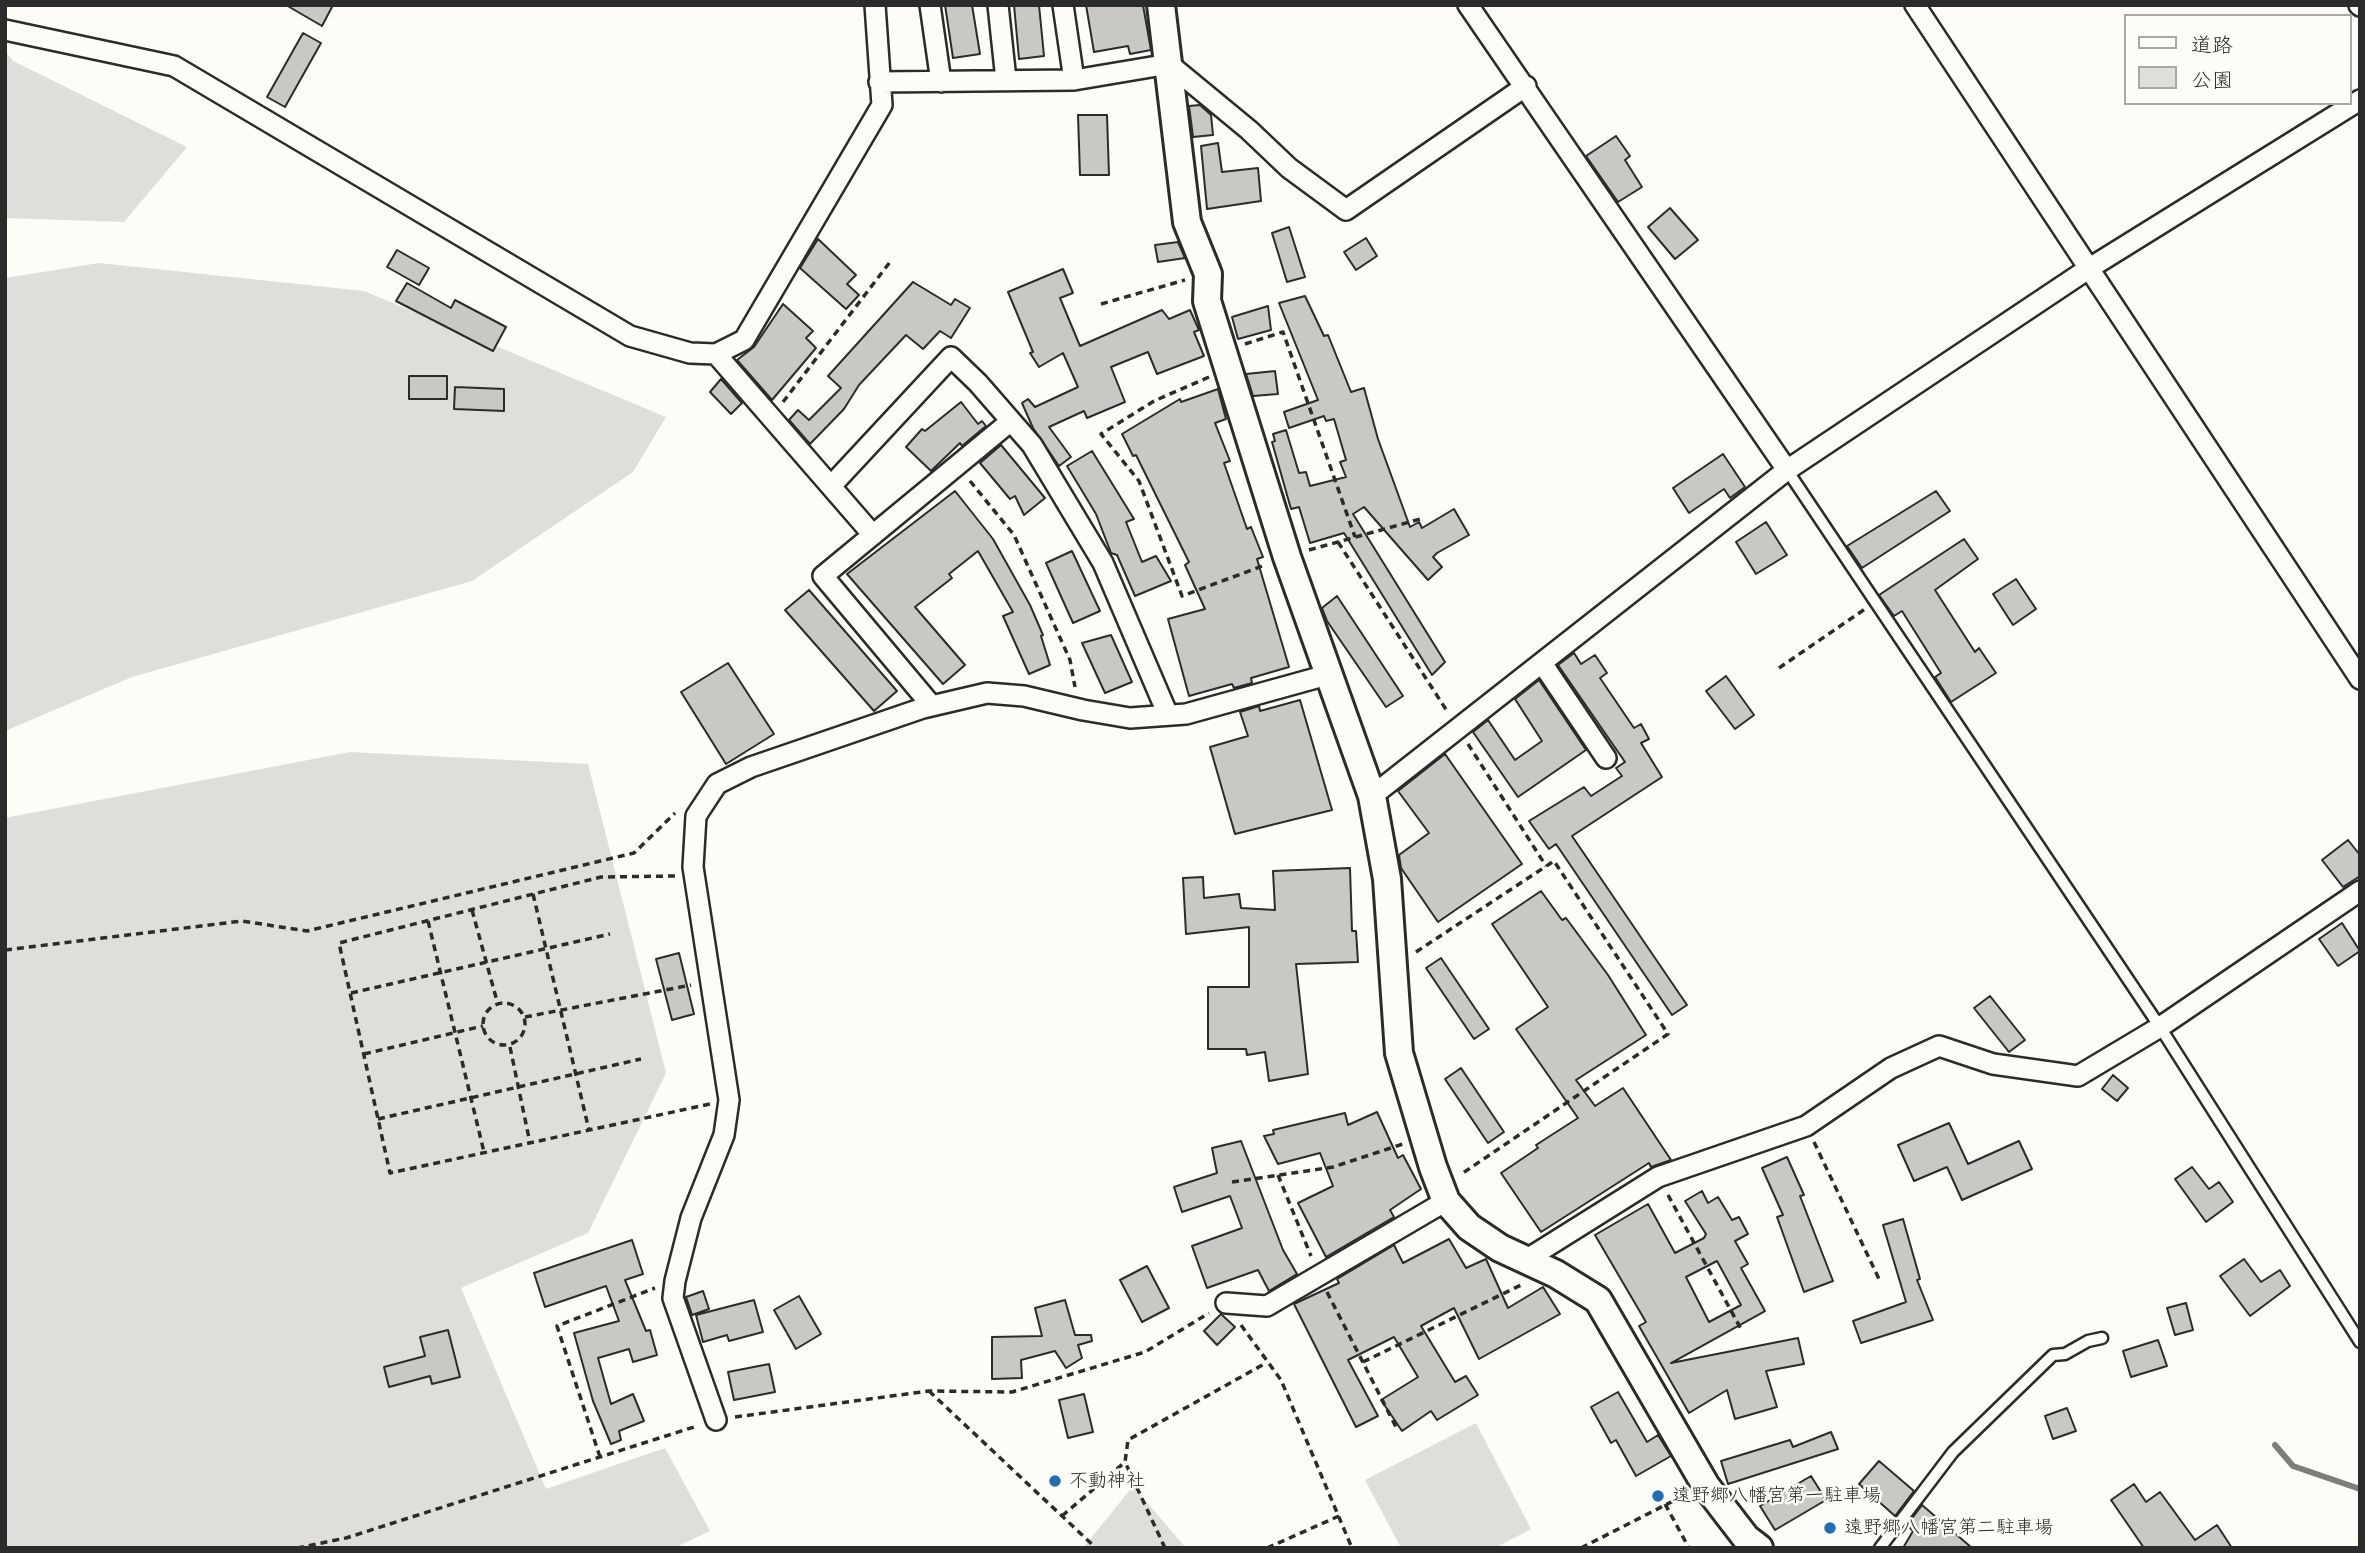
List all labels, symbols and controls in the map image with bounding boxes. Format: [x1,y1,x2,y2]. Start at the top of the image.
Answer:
legend [2124,14,2351,105]
text: 道路 [2191,33,2233,58]
text: 公園 [2191,68,2233,93]
place label: 不動神社 [1069,1470,1145,1492]
marker: 不動神社 [1047,1473,1063,1489]
place label: 遠野郷八幡宮第一駐車場 [1672,1485,1881,1507]
marker: 遠野郷八幡宮第一駐車場 [1650,1488,1666,1504]
place label: 遠野郷八幡宮第二駐車場 [1844,1517,2053,1539]
marker: 遠野郷八幡宮第二駐車場 [1822,1520,1838,1536]

